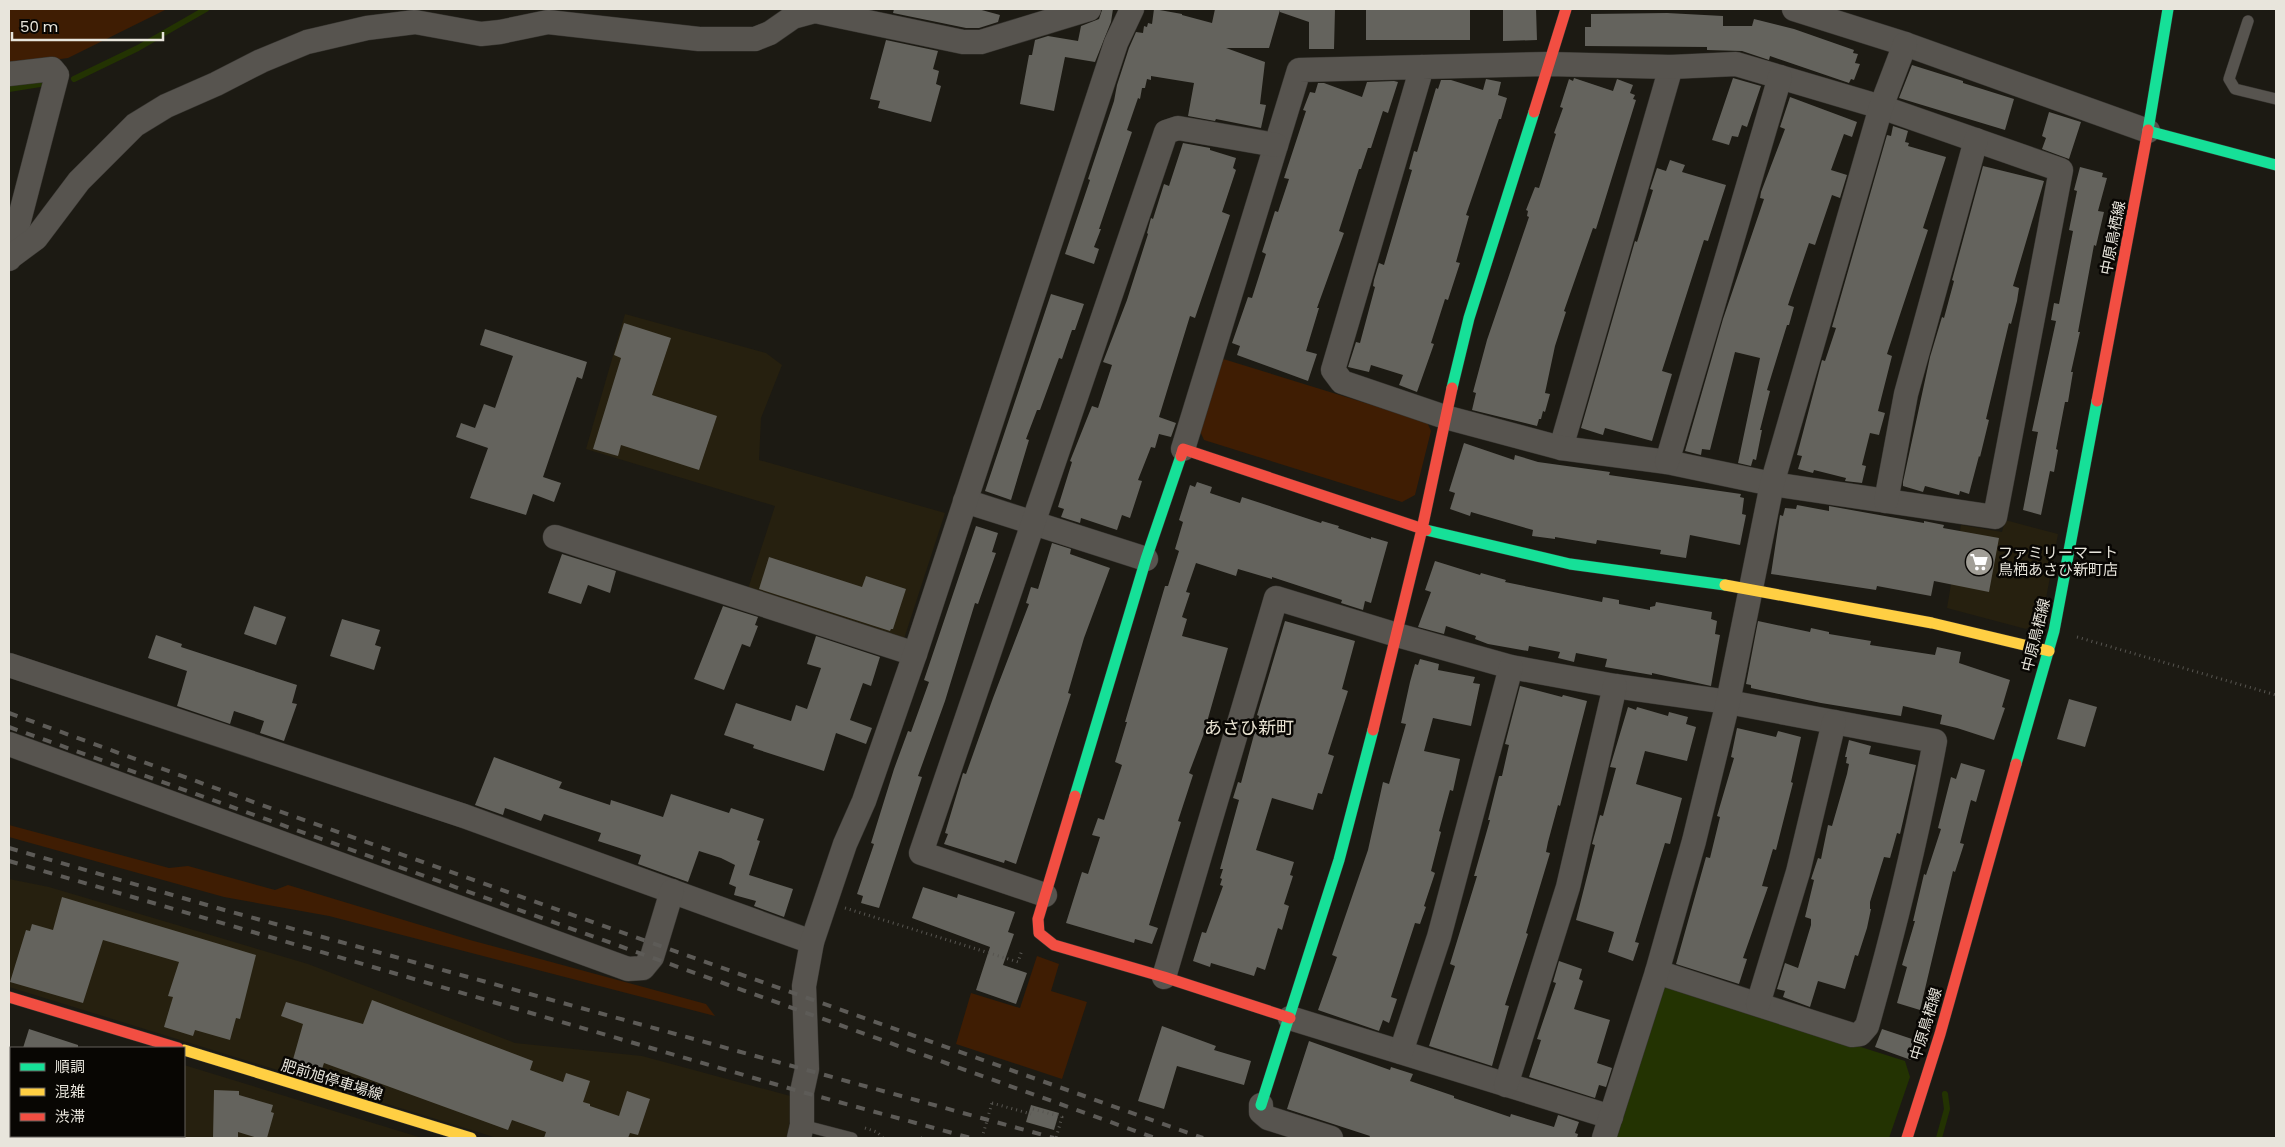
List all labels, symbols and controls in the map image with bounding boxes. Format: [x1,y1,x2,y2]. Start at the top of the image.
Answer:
scale bar [12,10,164,42]
text: 50 m [20,16,58,37]
street label: 中原鳥栖線 [2095,199,2130,277]
place label: ファミリーマート 鳥栖あさひ新町店 [1998,542,2118,580]
supermarket icon: ファミリーマート 鳥栖あさひ新町店 [1964,547,1994,577]
street label: 中原鳥栖線 [2016,596,2055,674]
district label: あさひ新町 [1204,715,1294,740]
street label: 中原鳥栖線 [1905,985,1947,1063]
legend [10,1047,185,1137]
street label: 肥前旭停車場線 [279,1054,385,1105]
text: 順調 [55,1056,85,1077]
text: 混雑 [55,1081,85,1102]
text: 渋滞 [55,1106,85,1127]

